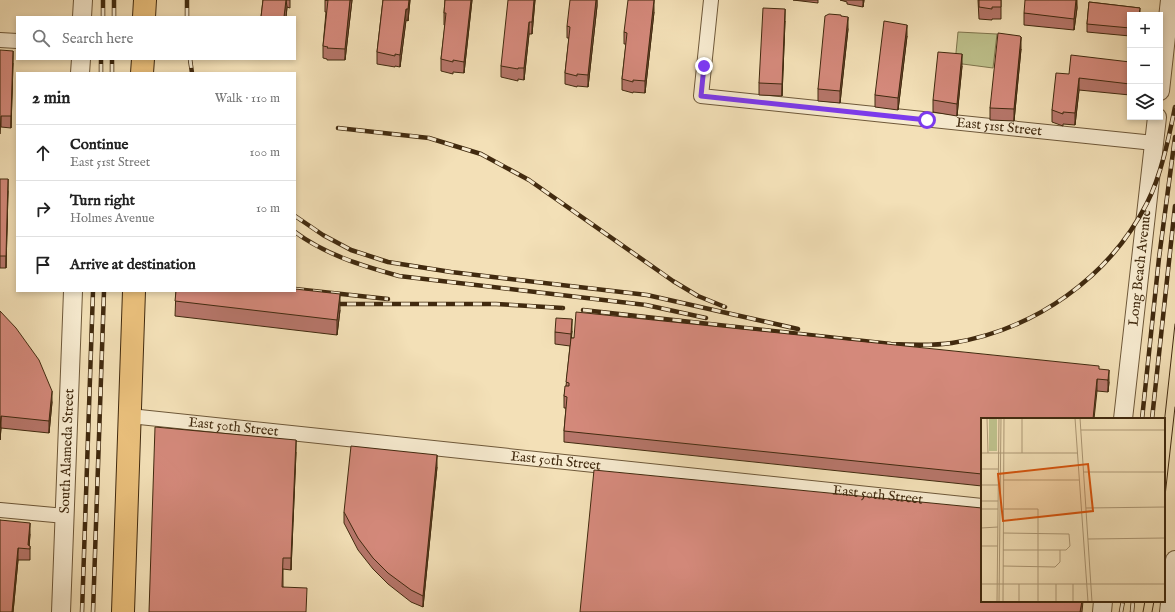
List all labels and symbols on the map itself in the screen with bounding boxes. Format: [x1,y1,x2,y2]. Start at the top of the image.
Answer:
route end [695,57,713,75]
route start [918,111,936,129]
street label: East 51st Street [955,113,1043,140]
street label: Long Beach Avenue [1125,208,1156,327]
street label: South Alameda Street [56,388,78,514]
street label: East 50th Street [187,413,280,441]
inset map [981,418,1165,602]
street label: East 50th Street [510,447,602,475]
street label: East 50th Street [832,481,924,509]

